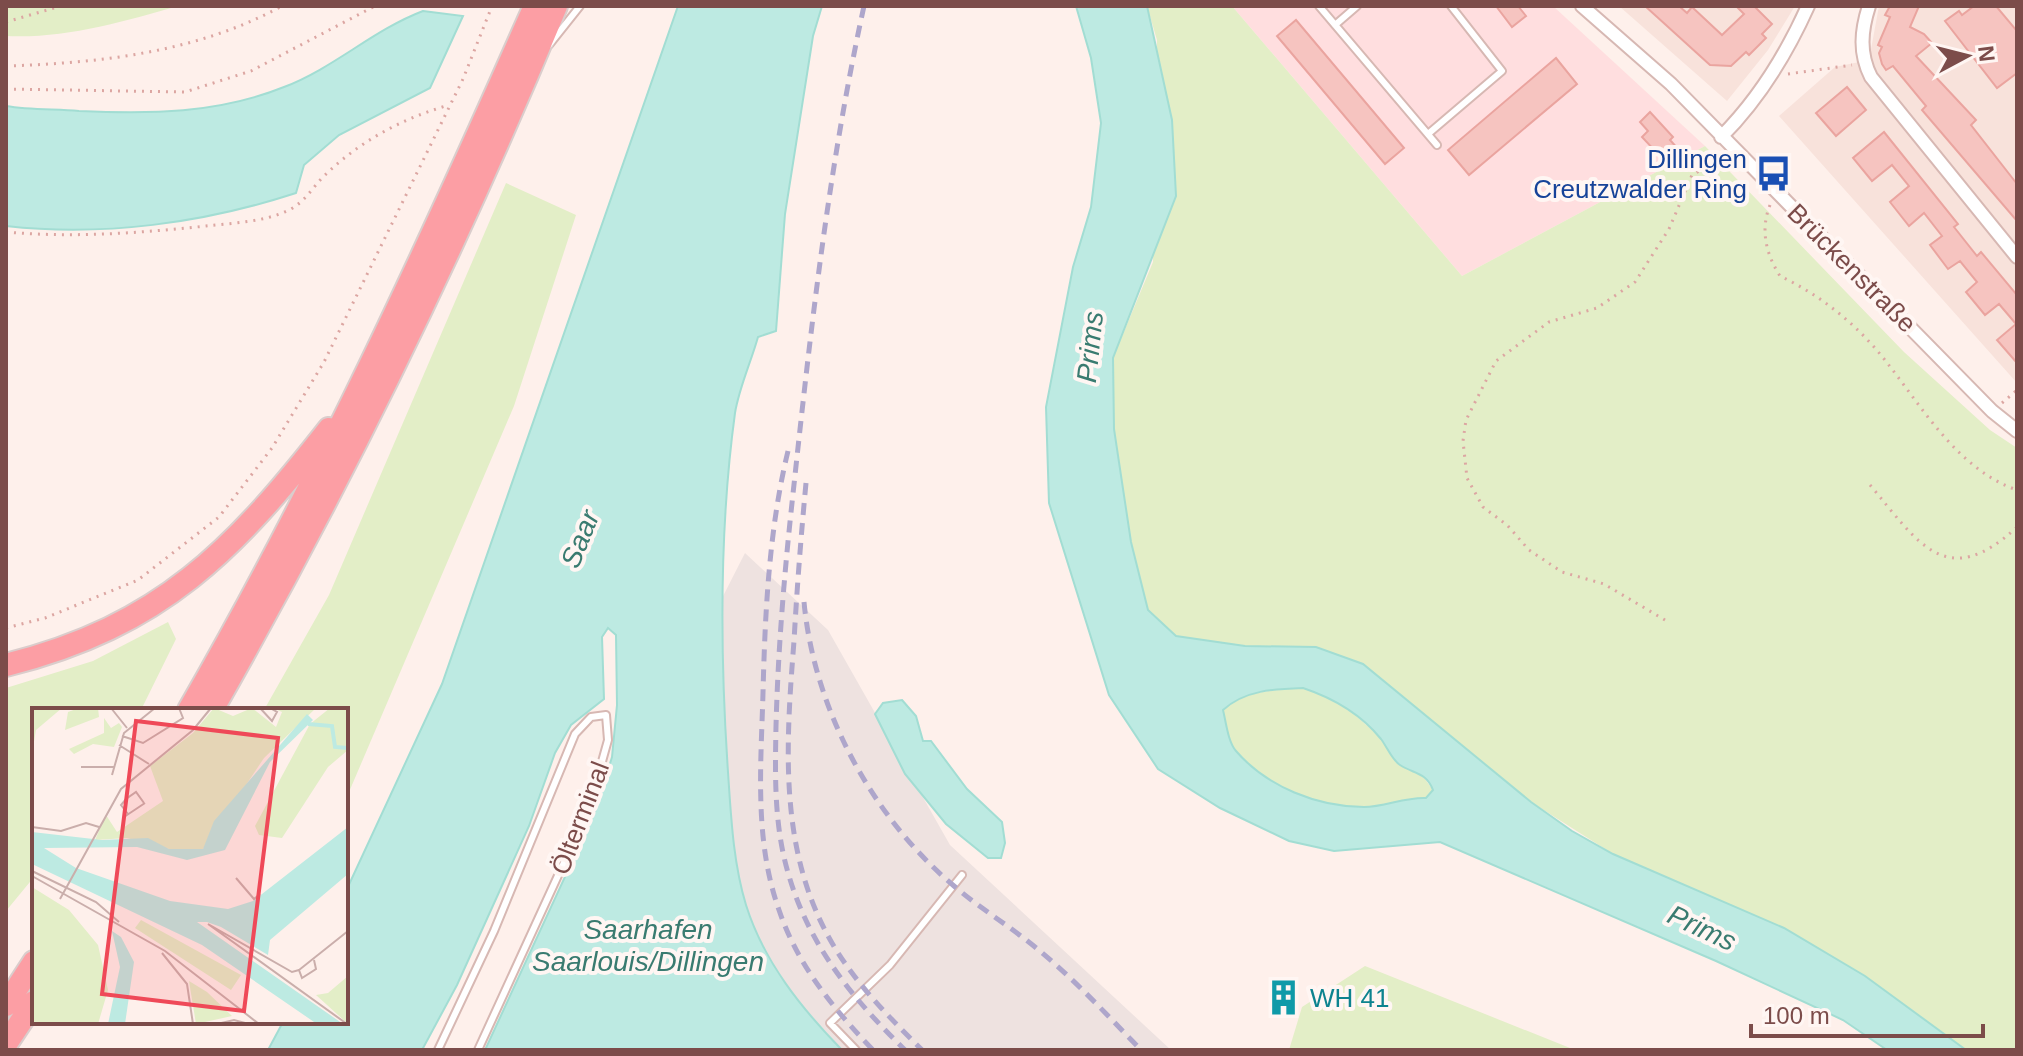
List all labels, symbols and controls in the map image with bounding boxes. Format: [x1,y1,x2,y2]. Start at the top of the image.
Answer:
north arrow [1927,16,2007,96]
text: N [1973,44,2000,63]
place label: Dillingen Creutzwalder Ring [1533,144,1747,204]
bus stop icon: Dillingen Creutzwalder Ring [1754,155,1792,193]
street label: Brückenstraße [1782,198,1922,338]
water label: Prims [1071,310,1109,384]
water label: Saar [555,504,606,572]
inset map [32,708,348,1024]
street label: Ölterminal [545,757,615,879]
water label: Prims [1663,899,1741,957]
water label: Saarhafen Saarlouis/Dillingen [532,914,764,977]
building icon: WH 41 [1265,979,1303,1017]
place label: WH 41 [1310,983,1389,1013]
scale bar [1751,988,1983,1038]
text: 100 m [1763,1002,1830,1029]

